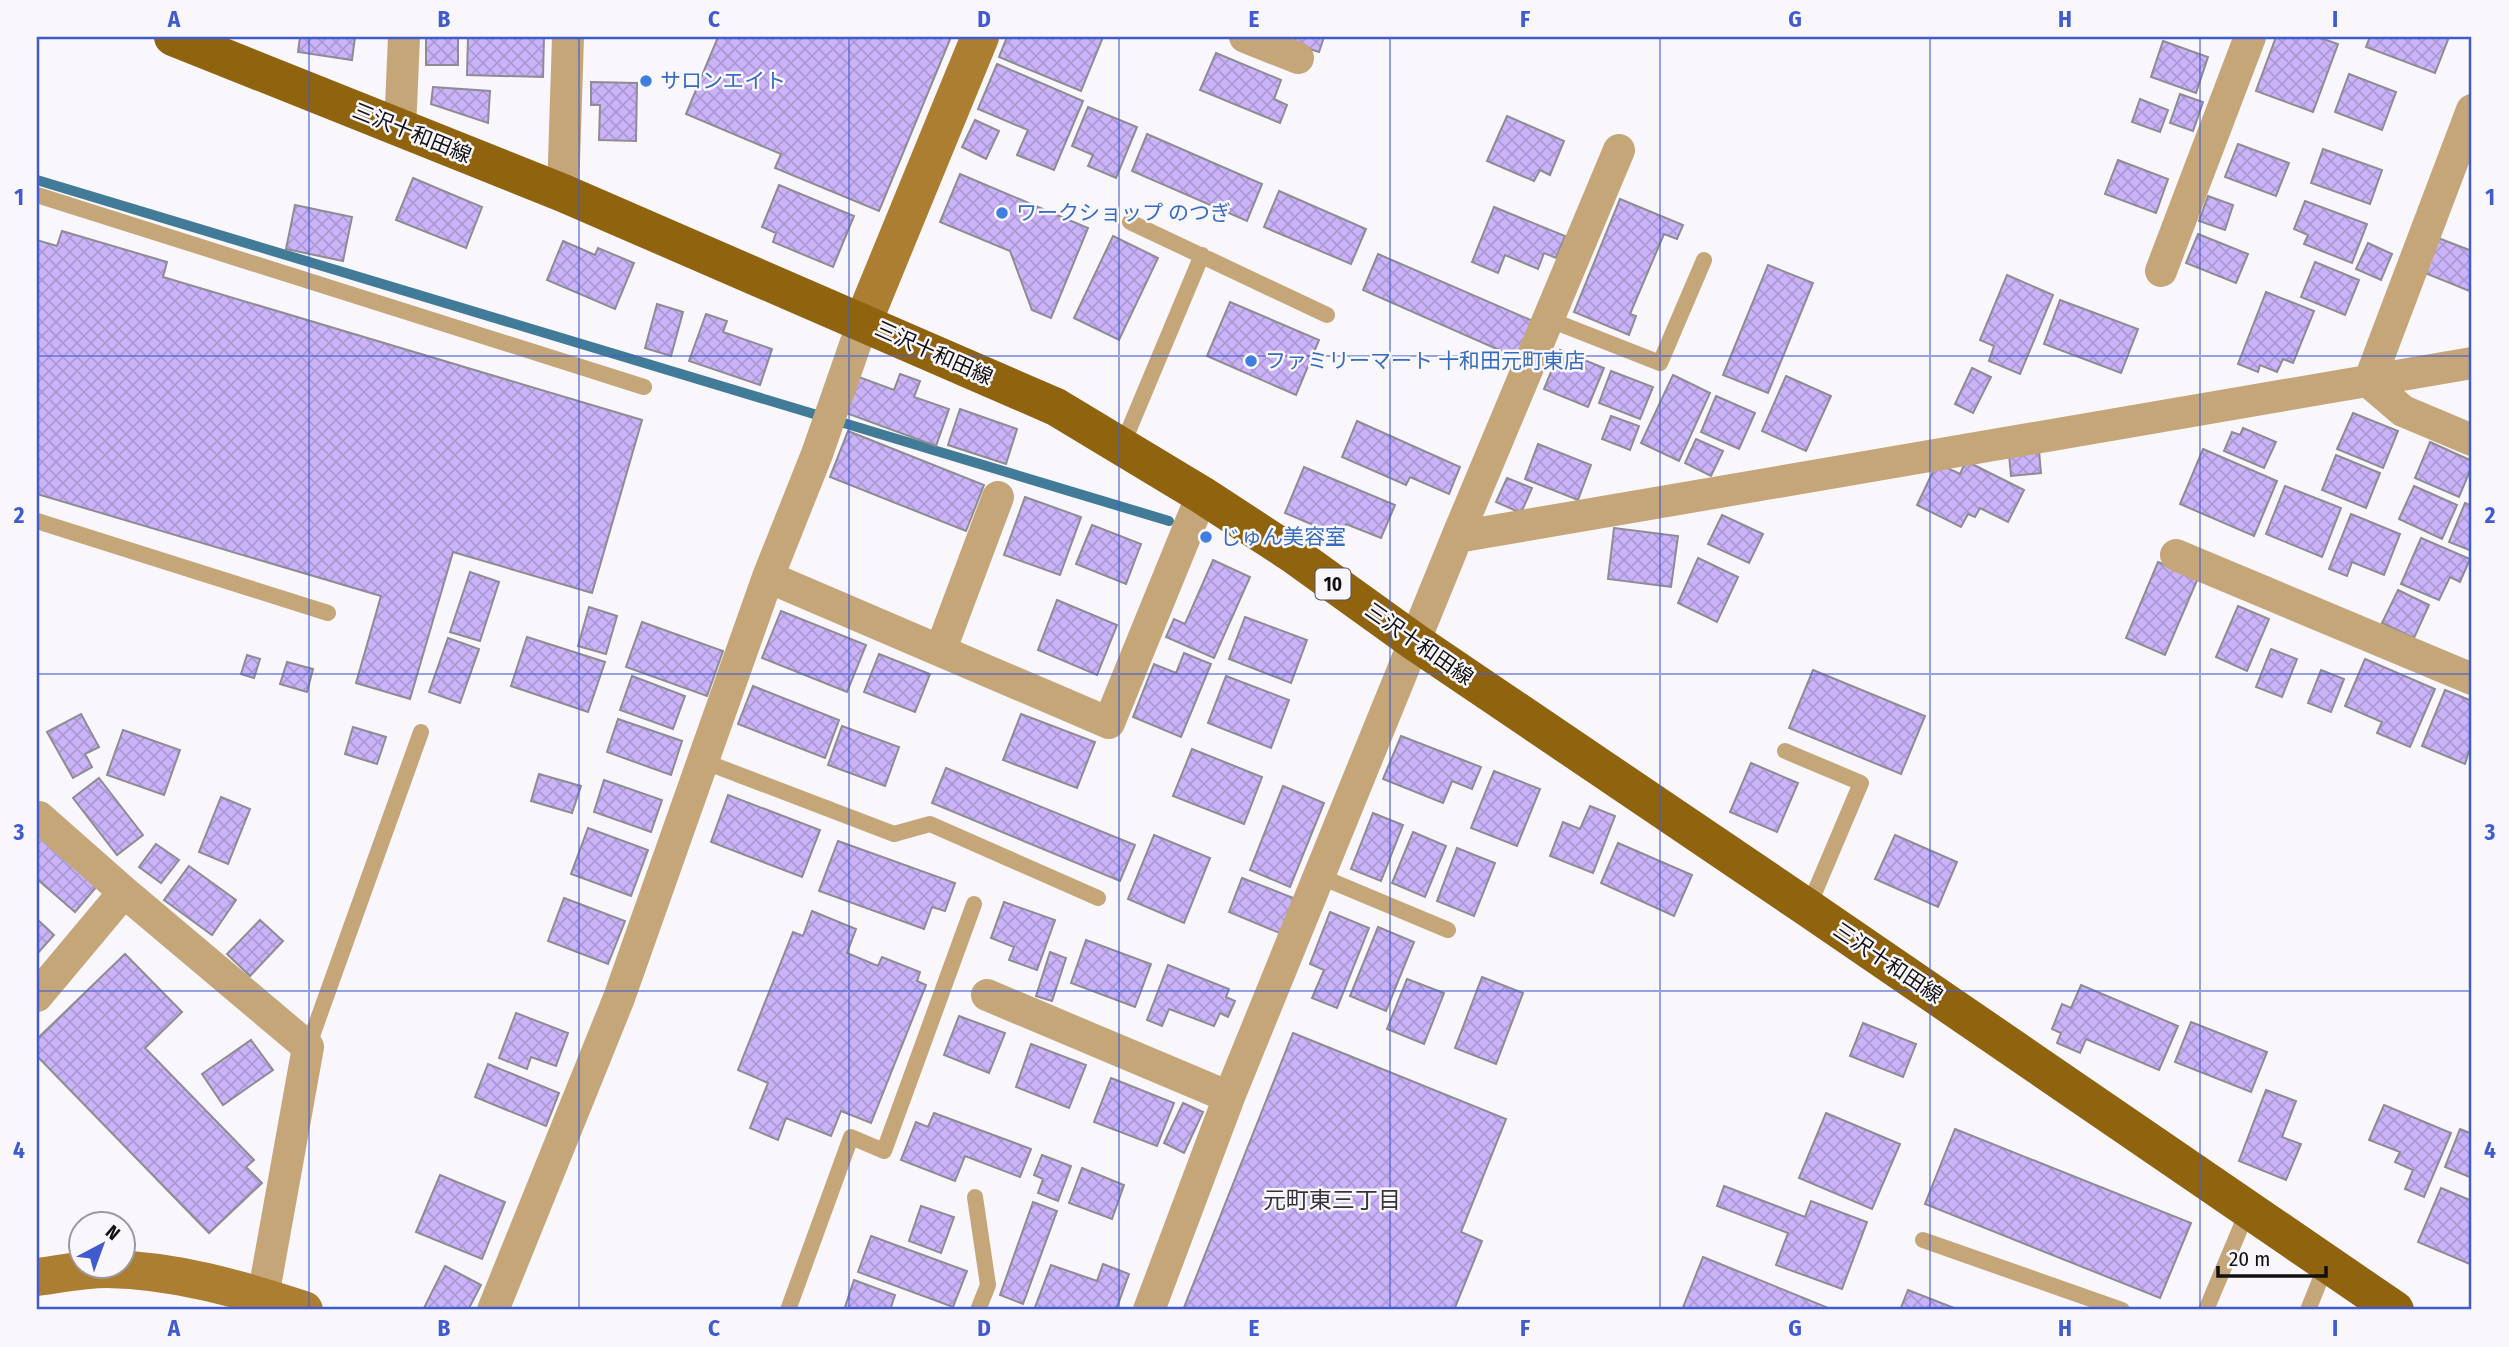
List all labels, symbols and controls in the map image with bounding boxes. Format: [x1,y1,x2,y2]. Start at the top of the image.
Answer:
text: A [167,5,181,33]
text: B [438,5,451,33]
text: C [708,5,720,33]
text: D [977,5,991,33]
text: E [1249,5,1260,33]
text: F [1520,5,1530,33]
text: G [1788,5,1802,33]
text: H [2058,5,2072,33]
text: I [2332,5,2338,33]
place label: サロンエイト [660,68,786,94]
marker: サロンエイト [638,73,654,89]
street label: 三沢十和田線 [349,97,475,169]
text: 1 [14,183,24,211]
text: 1 [2485,183,2495,211]
place label: ワークショップ のつぎ [1016,200,1231,226]
marker: ワークショップ のつぎ [994,205,1010,221]
street label: 三沢十和田線 [871,315,997,391]
place label: ファミリーマート 十和田元町東店 [1265,348,1585,374]
marker: ファミリーマート 十和田元町東店 [1243,353,1259,369]
text: 2 [13,501,25,529]
text: 2 [2484,501,2496,529]
place label: じゅん美容室 [1220,524,1346,550]
marker: じゅん美容室 [1198,529,1214,545]
road number: 10 [1316,568,1350,600]
street label: 三沢十和田線 [1360,597,1478,691]
text: 3 [13,818,25,846]
text: 3 [2484,818,2496,846]
street label: 三沢十和田線 [1829,917,1947,1009]
text: 4 [13,1136,25,1164]
text: 4 [2484,1136,2496,1164]
district label: 元町東三丁目 [1263,1186,1401,1214]
north arrow [66,1210,136,1280]
text: N [101,1220,125,1245]
scale bar [2218,1235,2327,1279]
text: 20 m [2229,1246,2270,1272]
text: A [167,1314,181,1342]
text: B [438,1314,451,1342]
text: C [708,1314,720,1342]
text: D [977,1314,991,1342]
text: E [1249,1314,1260,1342]
text: F [1520,1314,1530,1342]
text: G [1788,1314,1802,1342]
text: H [2058,1314,2072,1342]
text: I [2332,1314,2338,1342]

